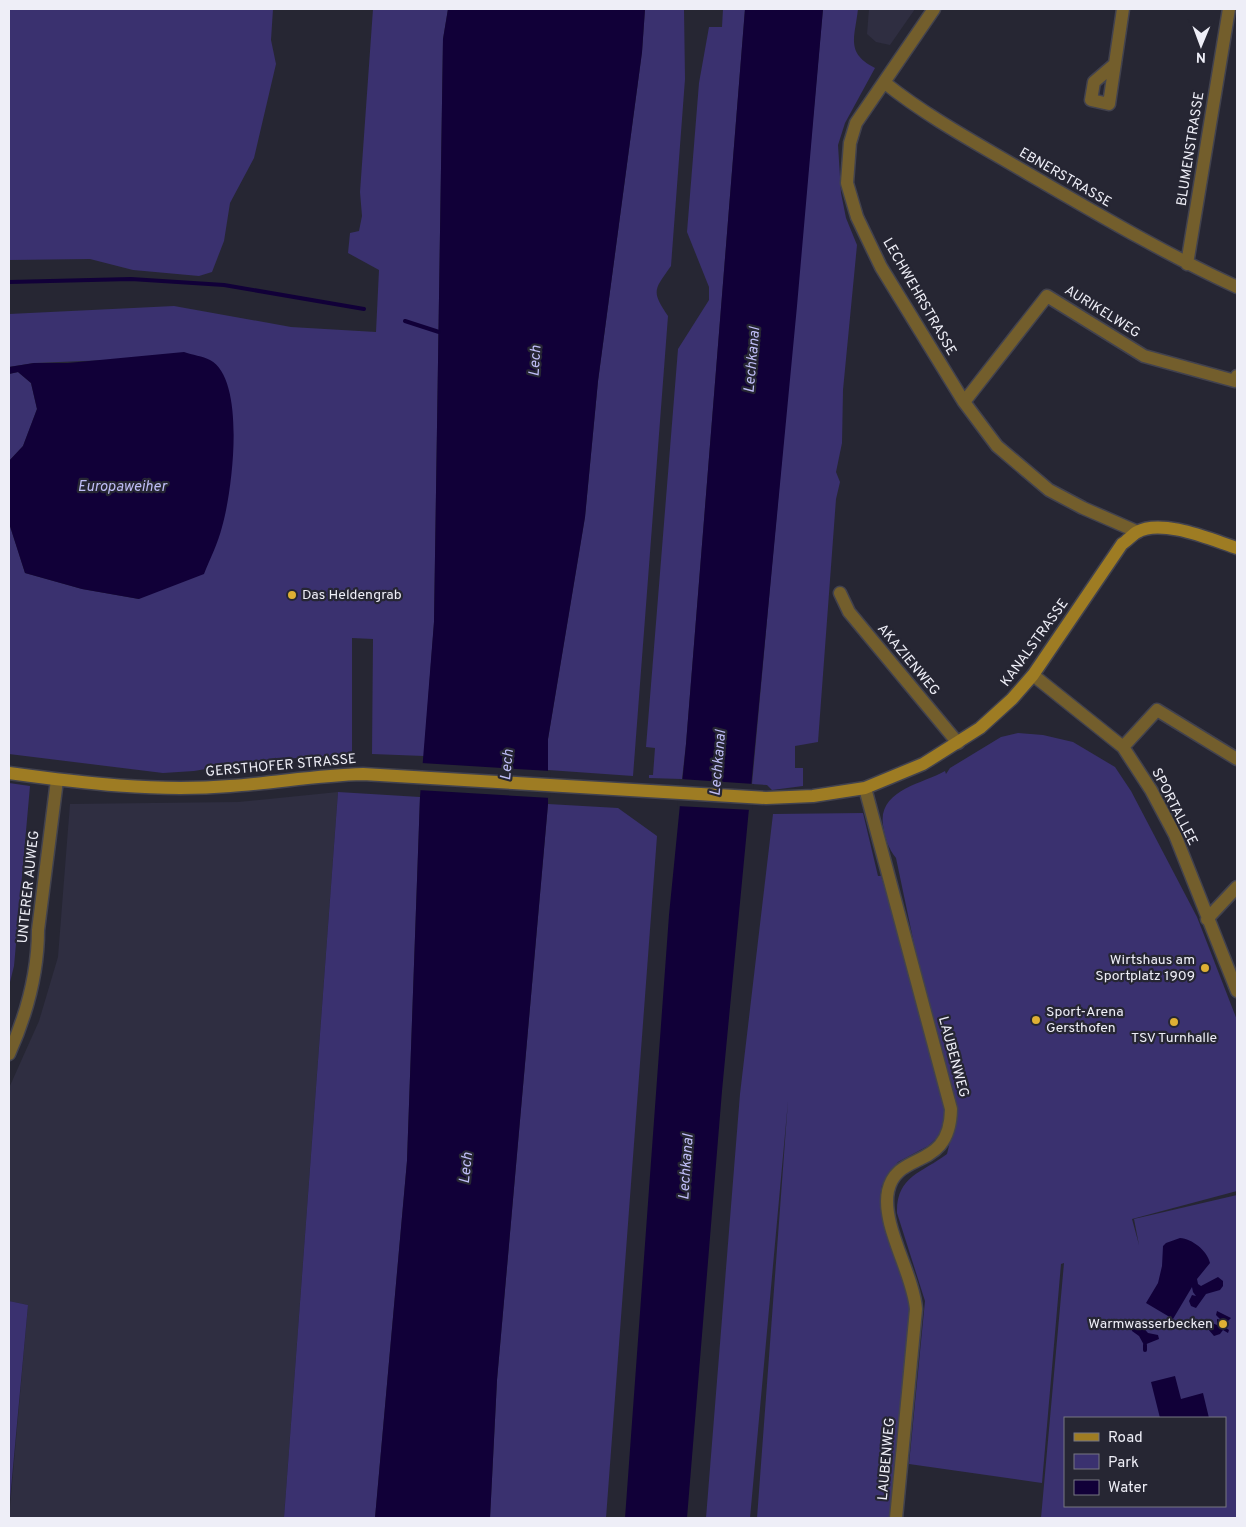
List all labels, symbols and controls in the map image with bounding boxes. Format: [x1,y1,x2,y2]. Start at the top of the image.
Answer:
north arrow [1176,20,1226,70]
text: N [1196,48,1206,65]
street label: BLUMENSTRASSE [1174,91,1208,207]
street label: EBNERSTRASSE [1016,145,1114,211]
street label: LECHWEHRSTRASSE [878,235,960,359]
street label: AURIKELWEG [1061,282,1143,342]
water label: Lechkanal [741,325,765,394]
water label: Lech [525,345,547,377]
water label: Europaweiher [77,478,168,497]
place label: Das Heldengrab [302,587,402,604]
marker: Das Heldengrab [286,589,298,601]
street label: KANALSTRASSE [997,596,1073,690]
street label: AKAZIENWEG [873,621,943,699]
water label: Lechkanal [707,728,731,797]
water label: Lech [497,749,519,781]
street label: GERSTHOFER STRASSE [205,751,357,781]
street label: SPORTALLEE [1147,765,1201,849]
street label: UNTERER AUWEG [15,830,43,944]
place label: Wirtshaus am Sportplatz 1909 [1095,952,1195,985]
marker: Wirtshaus am Sportplatz 1909 [1199,962,1211,974]
place label: Sport-Arena Gersthofen [1046,1004,1124,1037]
marker: Sport-Arena Gersthofen [1030,1014,1042,1026]
street label: LAUBENWEG [934,1015,972,1099]
marker: TSV Turnhalle [1168,1016,1180,1028]
place label: TSV Turnhalle [1131,1030,1217,1047]
water label: Lechkanal [675,1132,699,1201]
water label: Lech [456,1151,478,1185]
place label: Warmwasserbecken [1088,1316,1213,1333]
marker: Warmwasserbecken [1217,1318,1229,1330]
street label: LAUBENWEG [875,1417,899,1501]
legend [1064,1417,1226,1507]
text: Road [1108,1429,1143,1448]
text: Park [1108,1454,1139,1473]
text: Water [1108,1479,1148,1498]

